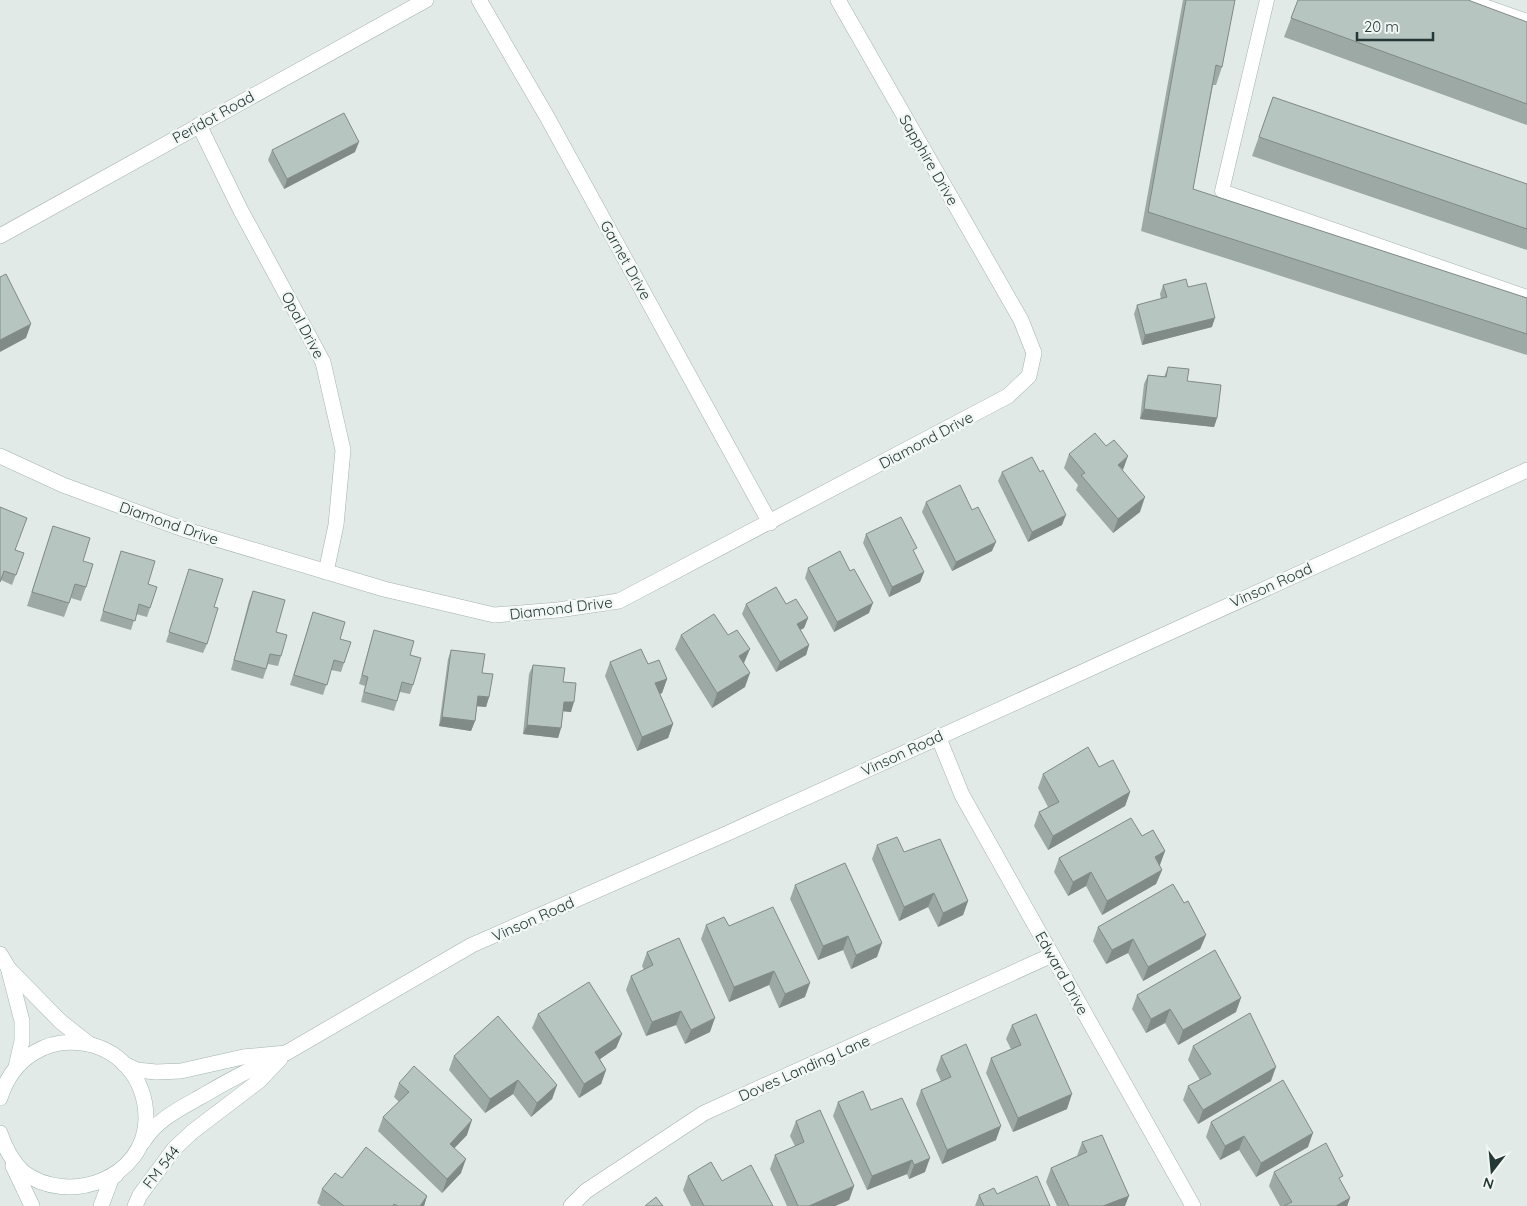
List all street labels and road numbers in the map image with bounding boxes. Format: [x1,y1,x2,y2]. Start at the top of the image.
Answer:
street label: Peridot Road [169,87,257,147]
street label: Sapphire Drive [895,111,963,209]
street label: Garnet Drive [596,217,656,303]
street label: Opal Drive [277,288,329,362]
street label: Diamond Drive [876,407,976,473]
street label: Diamond Drive [117,497,221,549]
street label: Vinson Road [1227,558,1315,612]
street label: Diamond Drive [508,592,614,624]
street label: Vinson Road [858,726,946,780]
street label: Vinson Road [489,892,577,946]
street label: Edward Drive [1031,928,1093,1018]
street label: Doves Landing Lane [735,1030,873,1106]
street label: FM 544 [138,1142,184,1192]

